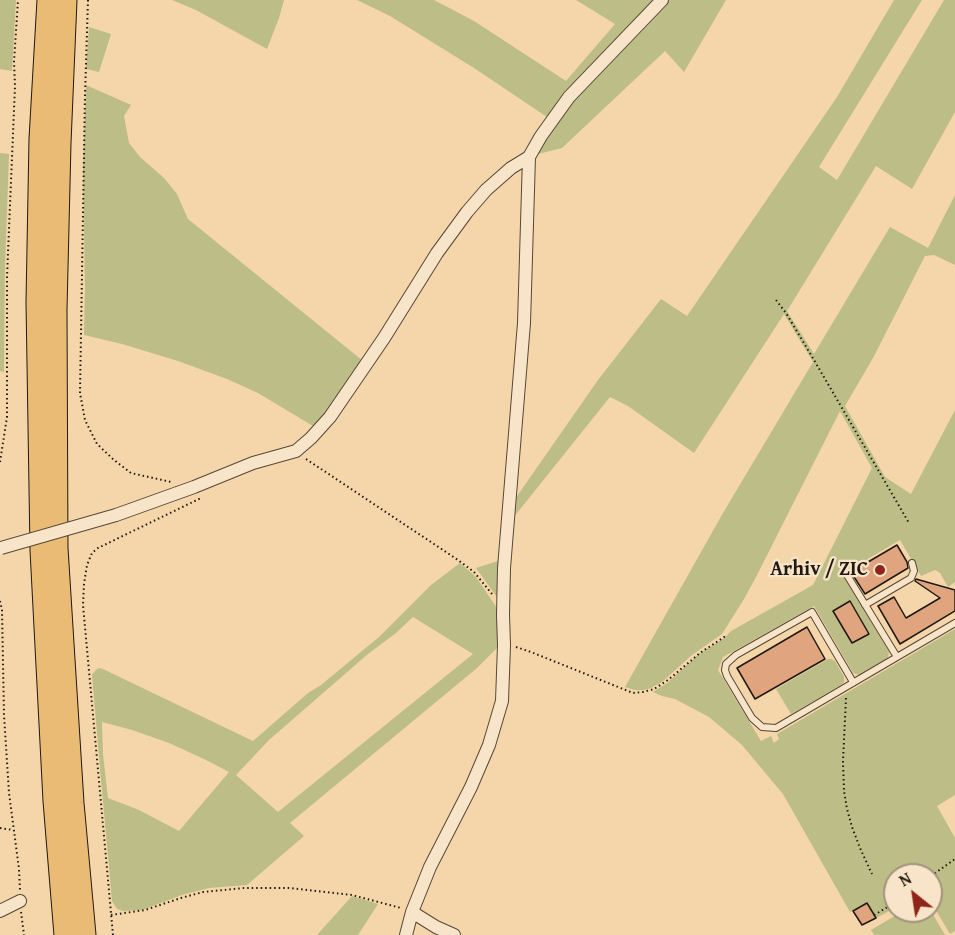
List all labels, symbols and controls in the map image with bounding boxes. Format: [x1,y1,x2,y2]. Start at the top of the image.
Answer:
place label: Arhiv / ZIC [770,558,868,582]
marker: Arhiv / ZIC [873,563,887,577]
north arrow [883,863,943,923]
text: N [894,866,916,892]

